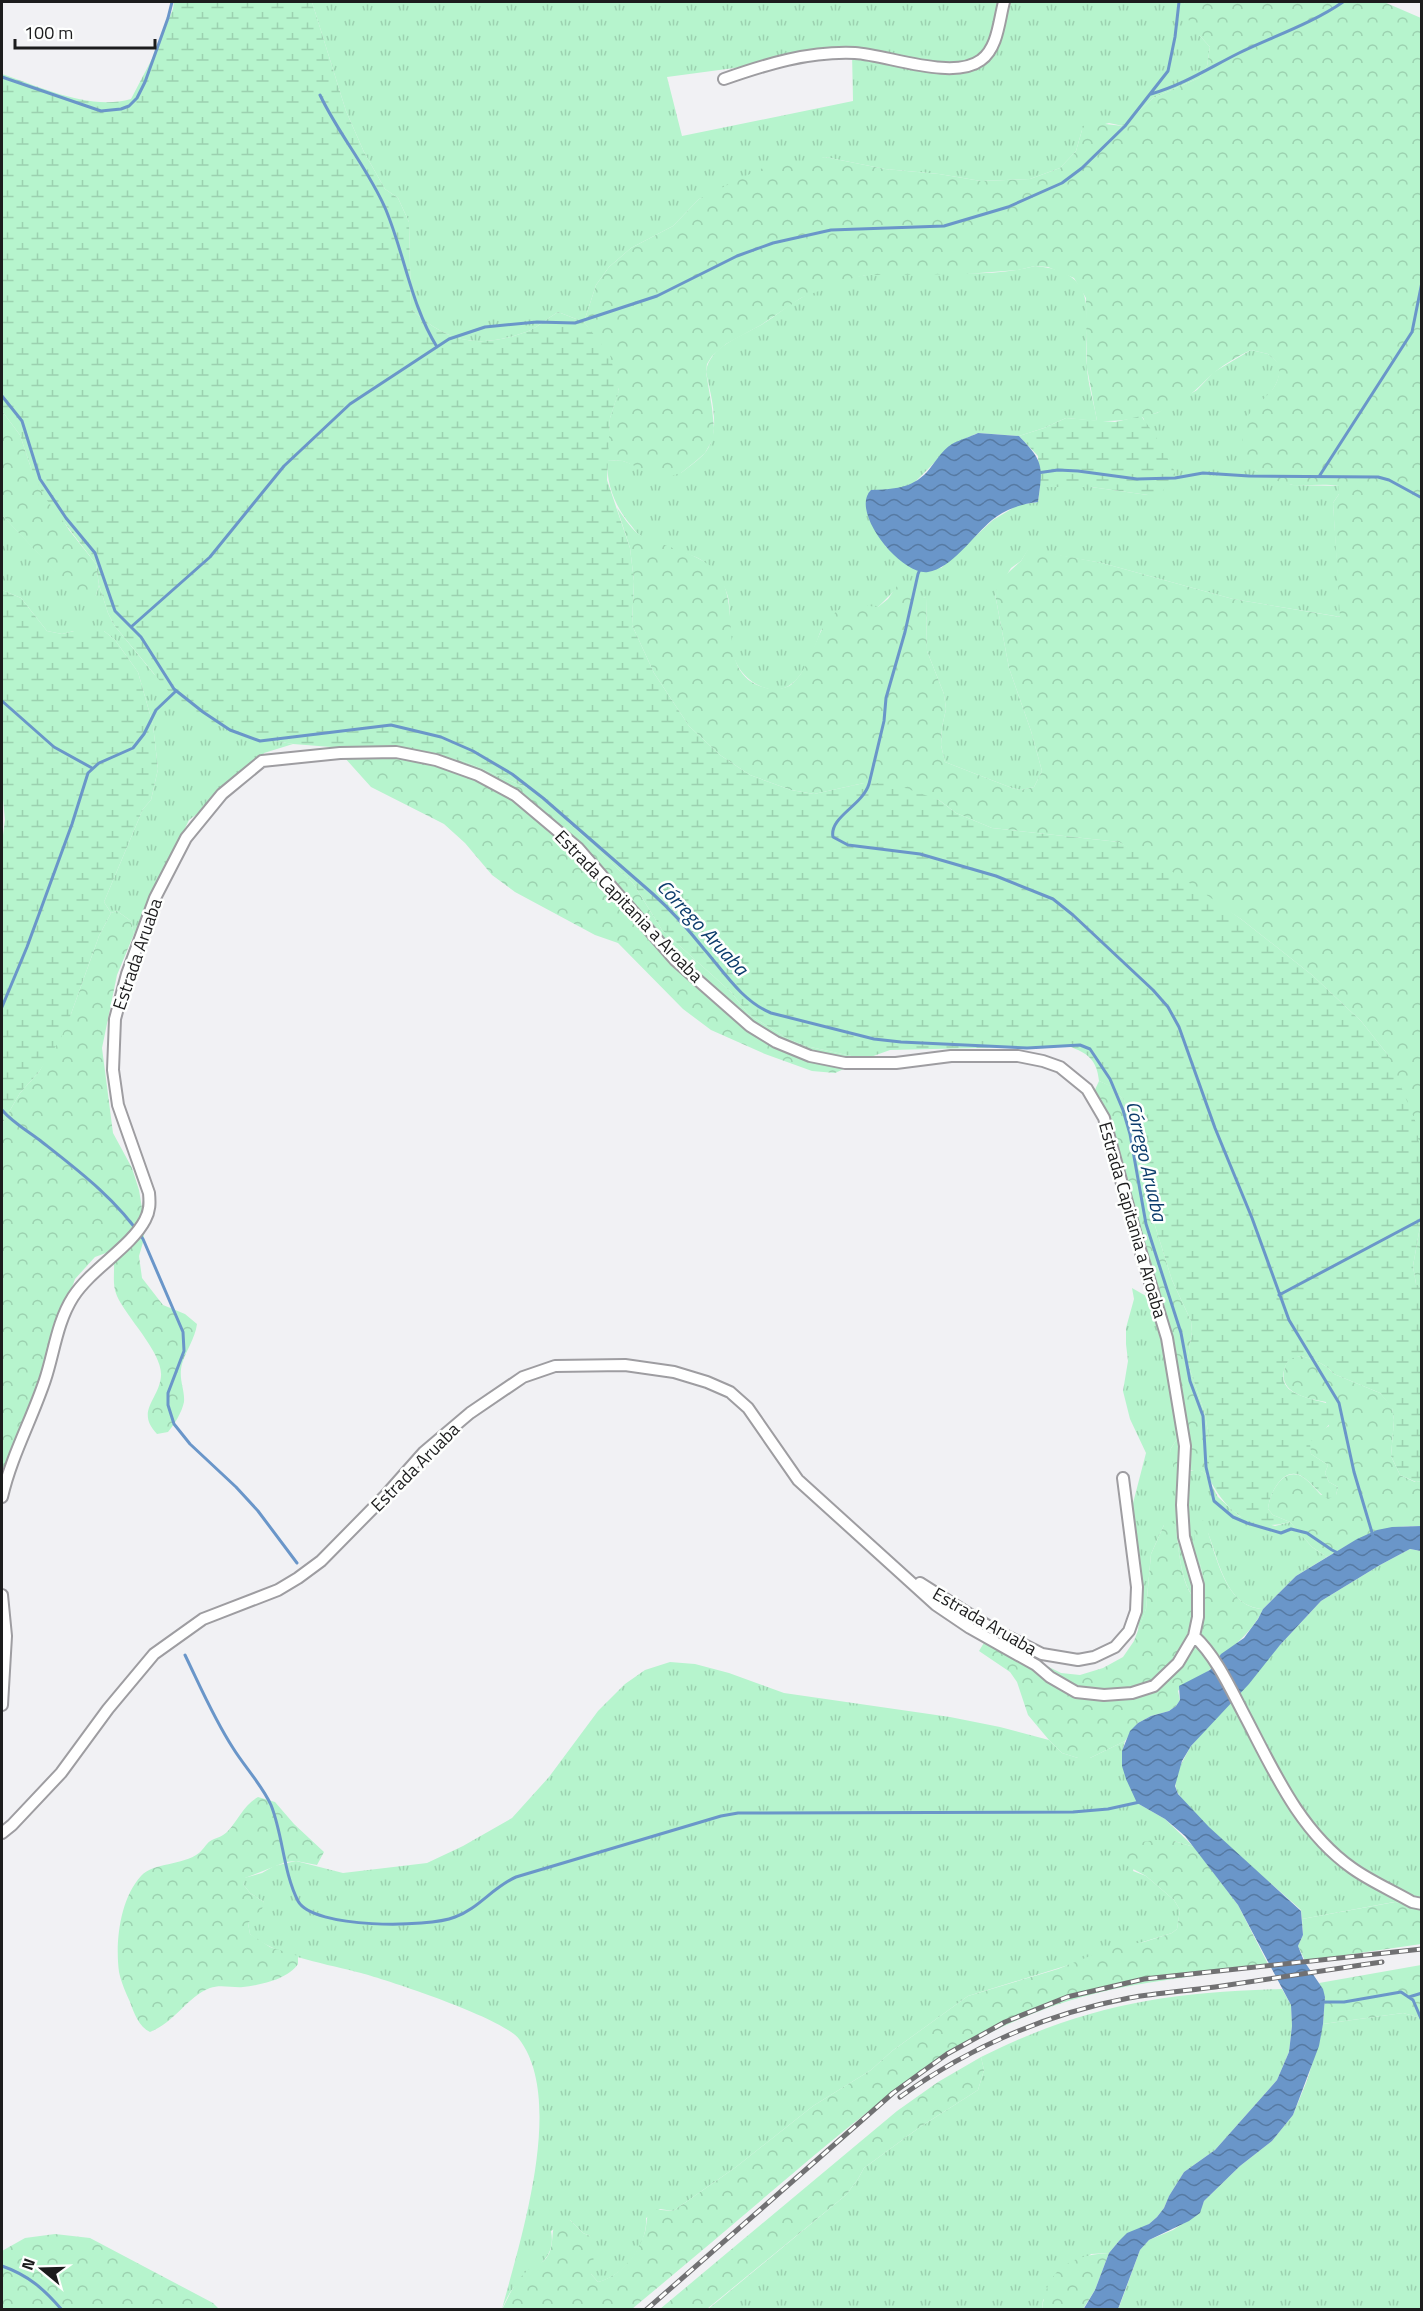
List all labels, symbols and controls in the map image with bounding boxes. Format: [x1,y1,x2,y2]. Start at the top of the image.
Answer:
scale bar [15,12,154,50]
text: 100 m [24,19,73,46]
street label: Estrada Capitania a Aroaba [549,823,709,989]
water label: Córrego Aruaba [650,872,757,983]
street label: Estrada Aruaba [105,895,169,1013]
water label: Córrego Aruaba [1118,1098,1176,1225]
street label: Estrada Capitania a Aroaba [1092,1119,1174,1321]
street label: Estrada Aruaba [364,1416,466,1518]
street label: Estrada Aruaba [928,1580,1042,1662]
north arrow [12,2239,72,2299]
text: N [15,2255,41,2273]

